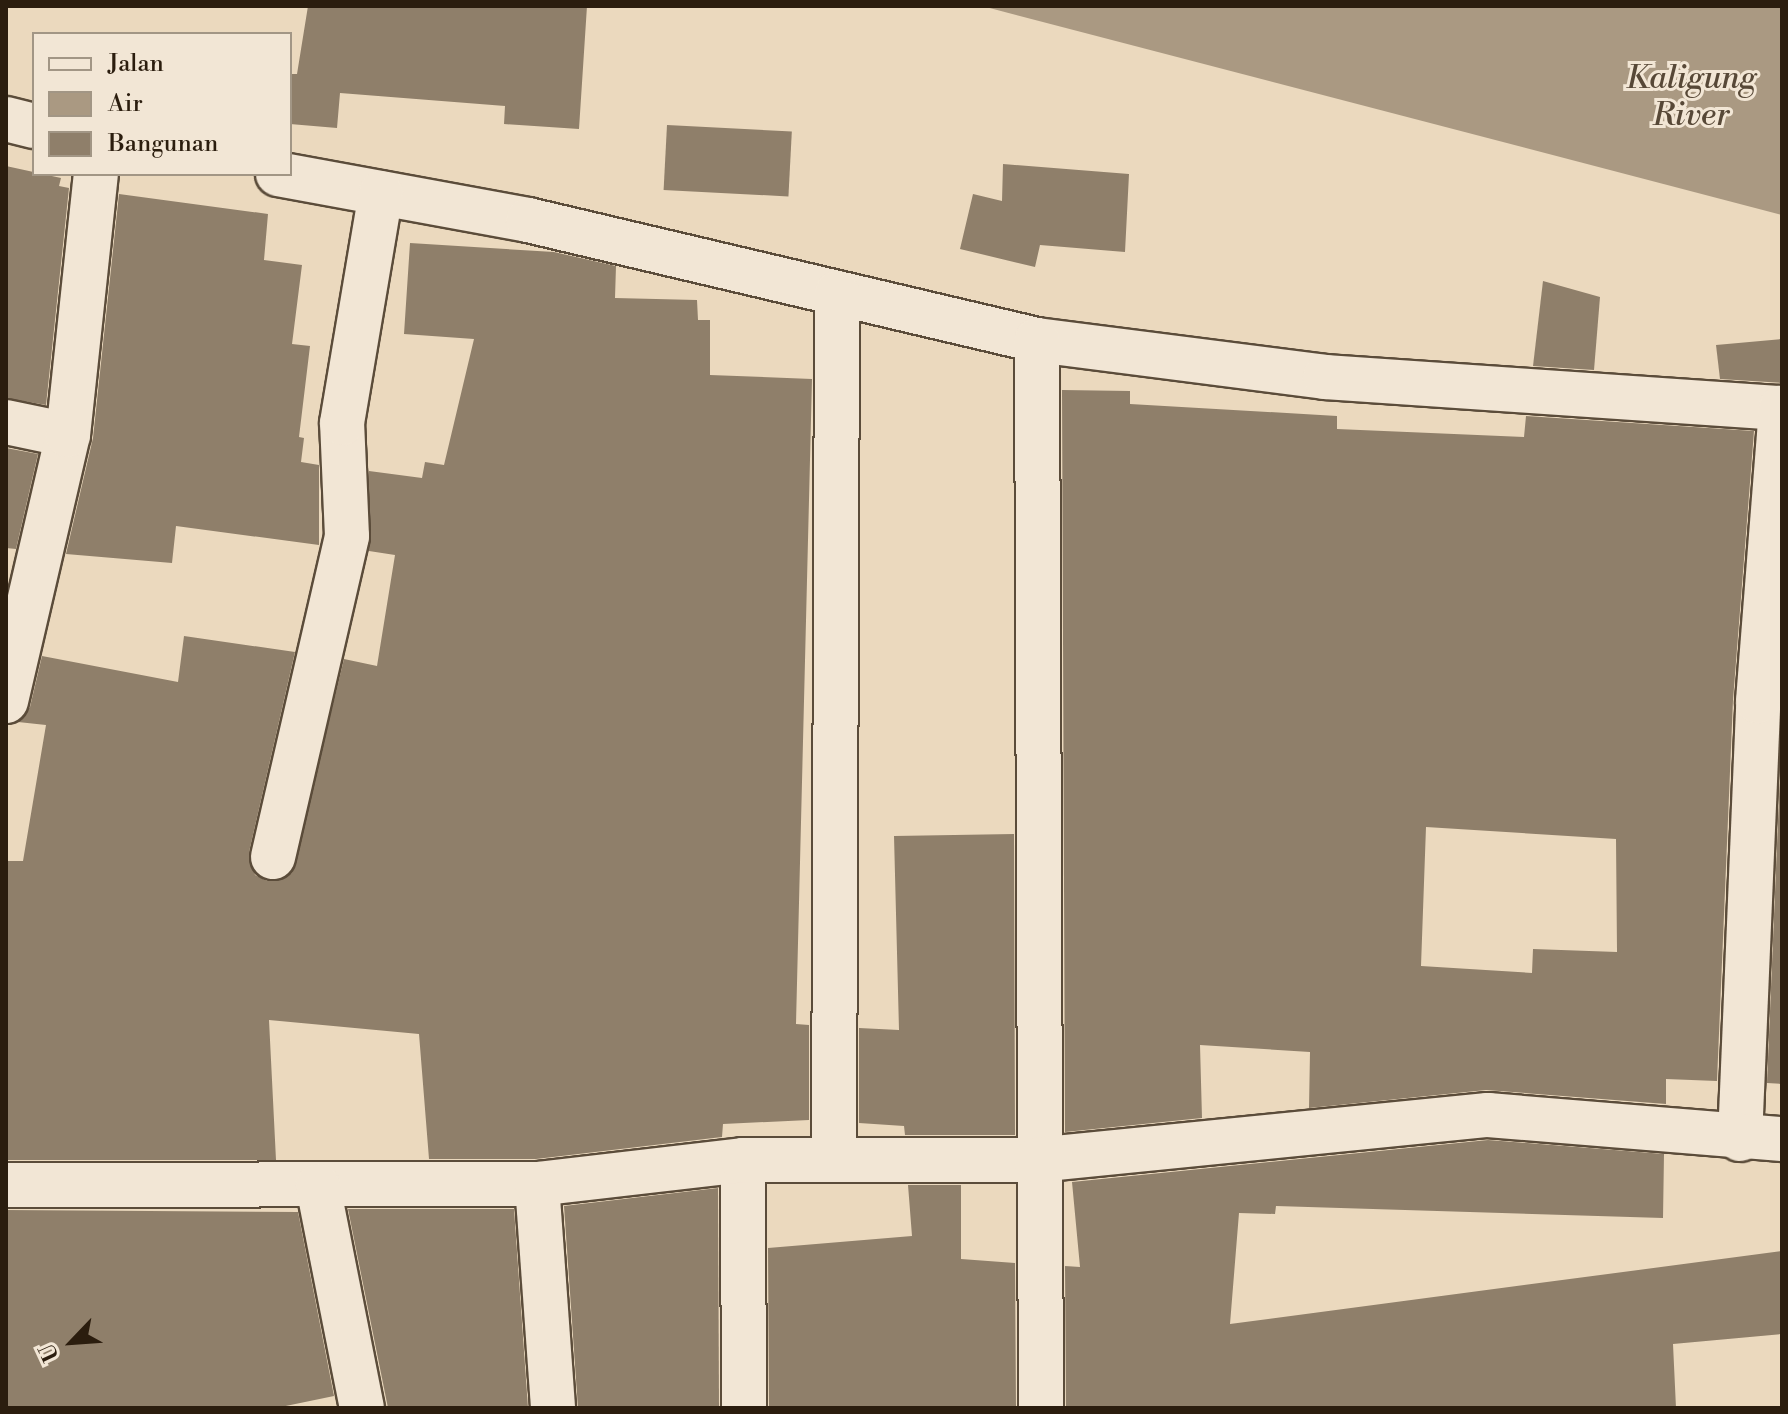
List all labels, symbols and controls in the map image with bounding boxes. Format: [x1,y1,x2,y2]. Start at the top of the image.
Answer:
legend [32,32,292,176]
text: Jalan [108,49,164,79]
water label: Kaligung River [1626,60,1756,135]
text: Air [108,89,143,119]
text: Bangunan [108,129,218,159]
north arrow [32,1302,112,1382]
text: U [34,1339,66,1366]

